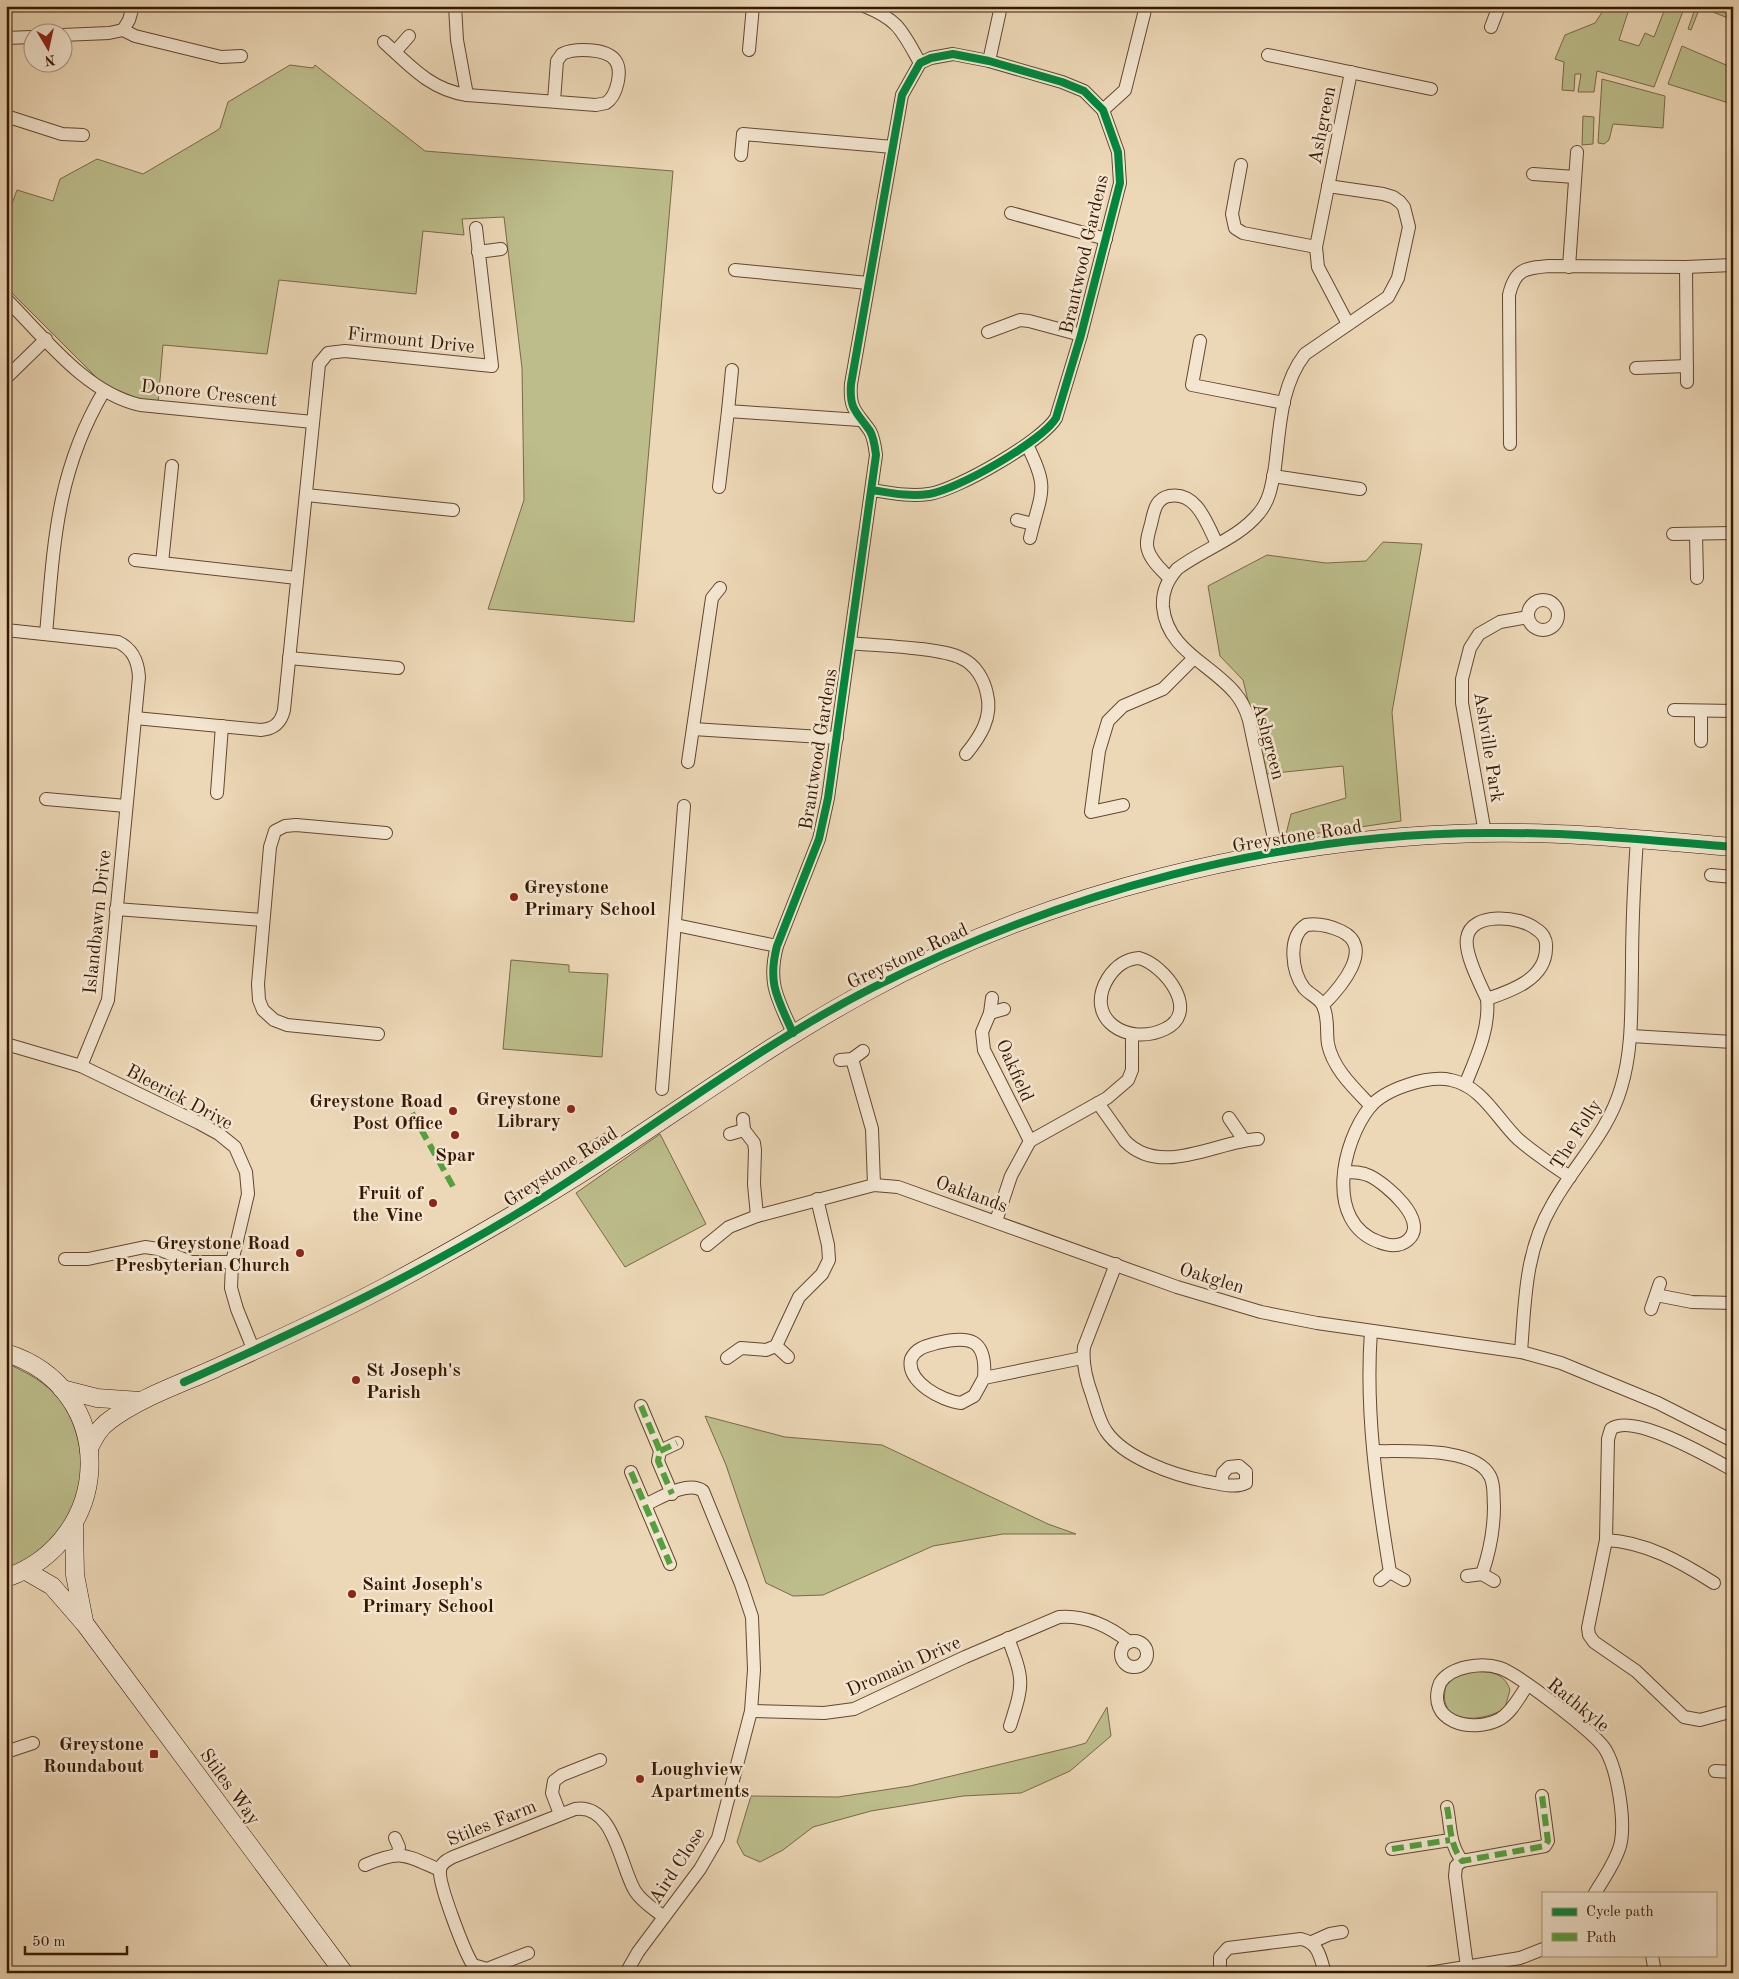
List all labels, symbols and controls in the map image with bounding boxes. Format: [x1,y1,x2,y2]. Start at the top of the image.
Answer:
north arrow [22,22,72,72]
text: N [43,52,56,68]
street label: Ashgreen [1307,85,1340,166]
street label: Brantwood Gardens [1058,173,1113,336]
street label: Firmount Drive [346,325,476,358]
street label: Donore Crescent [140,378,278,411]
street label: Brantwood Gardens [797,667,842,831]
street label: Ashville Park [1469,691,1506,804]
street label: Ashgreen [1248,701,1287,782]
street label: Greystone Road [1231,818,1364,857]
street label: Islandbawn Drive [81,849,116,995]
place label: Greystone Primary School [524,879,656,920]
marker: Greystone Primary School [508,891,520,903]
street label: Greystone Road [845,921,972,994]
street label: Oakfield [992,1037,1036,1105]
street label: Bleerick Drive [122,1062,235,1134]
place label: Greystone Library [476,1091,561,1132]
place label: Greystone Road Post Office [309,1093,443,1134]
street label: The Folly [1548,1097,1606,1174]
marker: Greystone Library [565,1103,577,1115]
marker: Greystone Road Post Office [447,1105,459,1117]
street label: Greystone Road [501,1124,622,1212]
marker: Spar [449,1129,461,1141]
place label: Spar [435,1147,475,1166]
street label: Oaklands [932,1174,1010,1217]
place label: Fruit of the Vine [353,1185,424,1226]
marker: Fruit of the Vine [427,1197,439,1209]
place label: Greystone Road Presbyterian Church [115,1235,290,1276]
marker: Greystone Road Presbyterian Church [294,1247,306,1259]
street label: Oakglen [1176,1261,1246,1298]
place label: St Joseph's Parish [366,1362,461,1403]
marker: St Joseph's Parish [350,1374,362,1386]
place label: Saint Joseph's Primary School [362,1576,494,1617]
marker: Saint Joseph's Primary School [346,1588,358,1600]
street label: Dromain Drive [844,1634,964,1701]
street label: Rathkyle [1543,1675,1612,1737]
place label: Greystone Roundabout [43,1736,144,1777]
street label: Stiles Way [195,1746,263,1829]
marker: Greystone Roundabout [148,1748,160,1760]
place label: Loughview Apartments [650,1761,749,1802]
marker: Loughview Apartments [634,1773,646,1785]
street label: Stiles Farm [444,1798,539,1851]
street label: Aird Close [646,1825,710,1908]
legend [1542,1892,1716,1956]
text: Cycle path [1586,1905,1654,1920]
scale bar [25,1924,128,1956]
text: Path [1586,1931,1616,1946]
text: 50 m [32,1935,66,1950]

